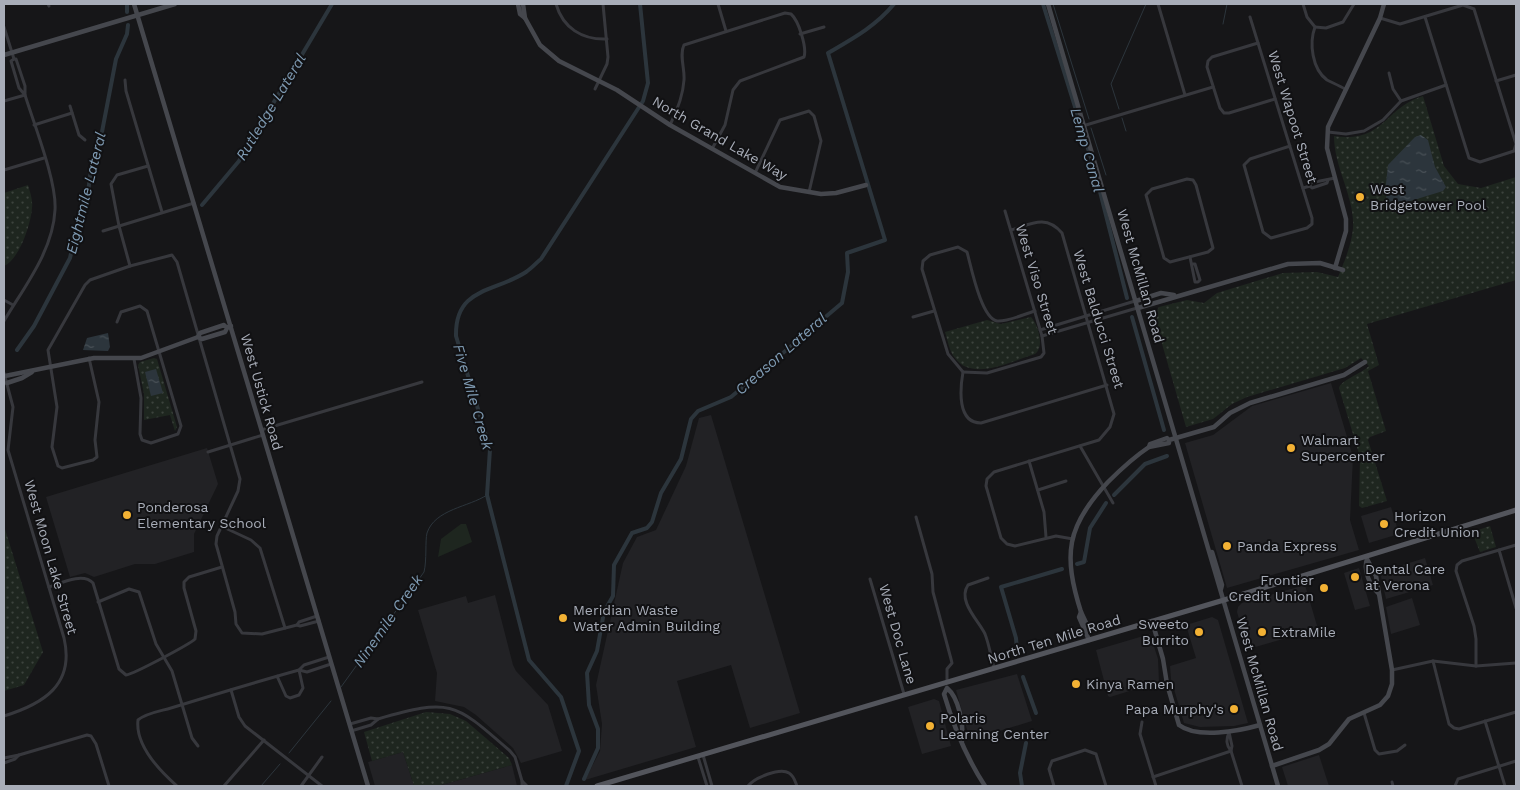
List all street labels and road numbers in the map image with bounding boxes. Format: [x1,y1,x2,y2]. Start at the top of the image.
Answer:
street label: West Wapoot Street [1265,49,1321,185]
street label: North Grand Lake Way [650,93,791,184]
street label: West McMillan Road [1114,207,1168,345]
street label: West Viso Street [1013,222,1061,336]
street label: West Balducci Street [1070,248,1128,390]
street label: West Ustick Road [238,332,286,452]
street label: West Moon Lake Street [21,478,81,636]
street label: West Doc Lane [876,582,920,686]
street label: North Ten Mile Road [986,611,1122,667]
street label: West McMillan Road [1233,615,1287,753]

